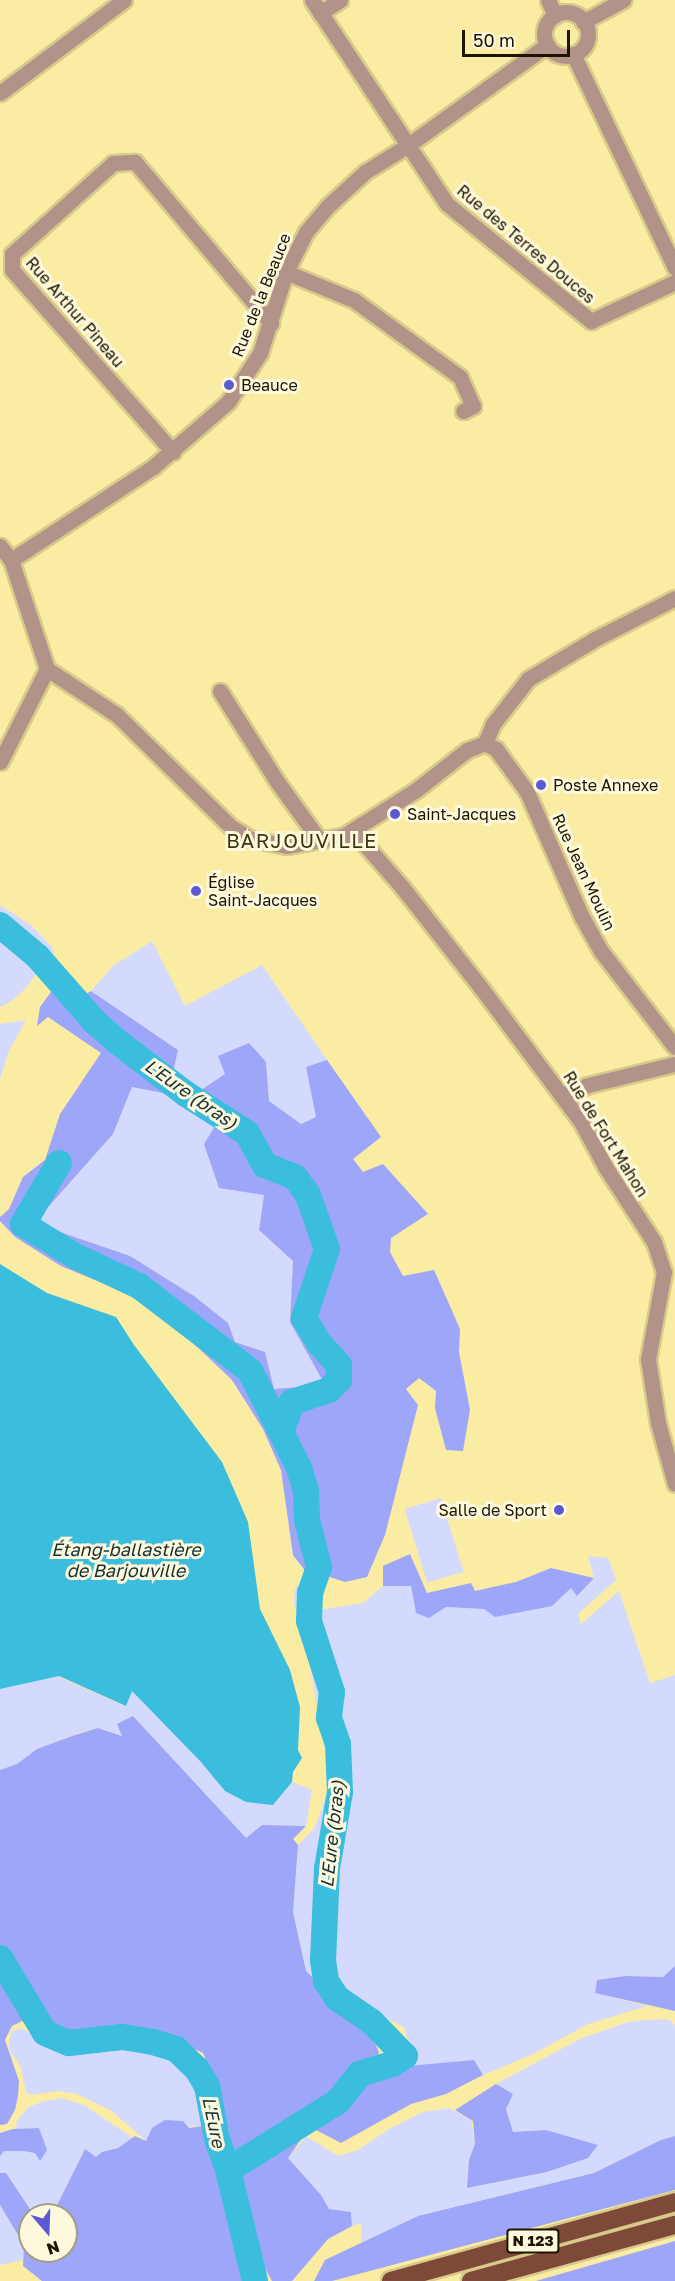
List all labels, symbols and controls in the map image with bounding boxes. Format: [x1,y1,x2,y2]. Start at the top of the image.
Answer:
scale bar [465,18,573,56]
text: 50 m [473,29,515,51]
street label: Rue des Terres Douces [453,181,599,307]
street label: Rue de la Beauce [227,230,295,360]
street label: Rue Arthur Pineau [22,253,128,371]
place label: Beauce [241,375,298,395]
marker: Beauce [222,378,236,392]
place label: Poste Annexe [553,775,658,795]
marker: Poste Annexe [534,778,548,792]
place label: Saint-Jacques [407,804,516,824]
marker: Saint-Jacques [388,807,402,821]
street label: Rue Jean Moulin [548,810,620,934]
district label: BARJOUVILLE [226,828,378,852]
place label: Église Saint-Jacques [208,872,317,910]
marker: Église Saint-Jacques [189,884,203,898]
water label: L'Eure (bras) [141,1054,241,1134]
street label: Rue de Fort Mahon [560,1068,652,1200]
place label: Salle de Sport [439,1500,547,1520]
marker: Salle de Sport [552,1503,566,1517]
water label: Étang-ballastière de Barjouville [51,1539,201,1582]
water label: L'Eure (bras) [316,1779,348,1889]
water label: L'Eure [198,2095,230,2149]
north arrow [18,2203,78,2263]
road number: N 123 [506,2229,560,2253]
text: N [44,2237,62,2260]

